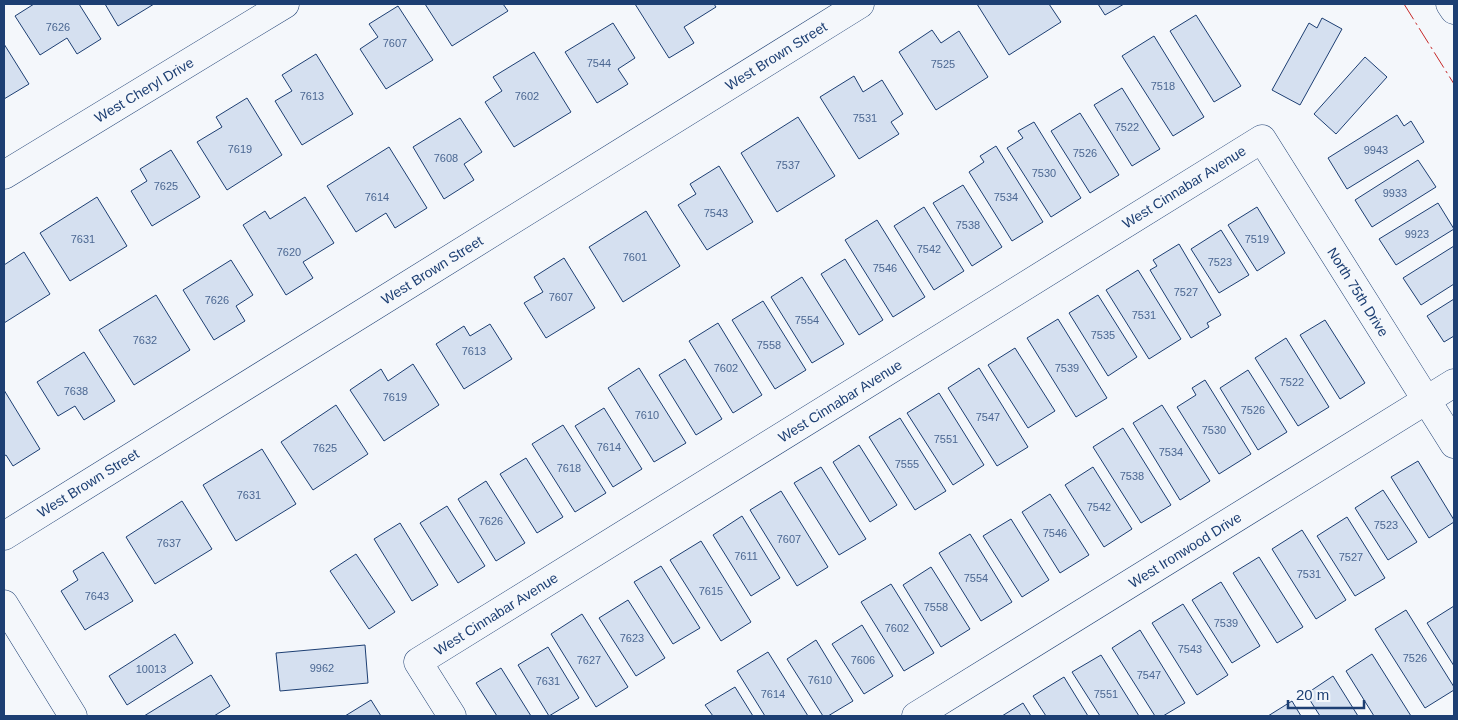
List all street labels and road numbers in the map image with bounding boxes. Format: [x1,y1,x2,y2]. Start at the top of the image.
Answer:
street label: West Brown Street [722,18,830,94]
street label: West Cheryl Drive [92,54,197,126]
street label: West Cinnabar Avenue [1119,142,1249,232]
street label: West Brown Street [378,232,486,308]
street label: North 75th Drive [1324,245,1392,340]
street label: West Cinnabar Avenue [775,356,905,446]
street label: West Brown Street [34,445,142,521]
street label: West Ironwood Drive [1126,509,1244,591]
street label: West Cinnabar Avenue [431,569,561,659]

